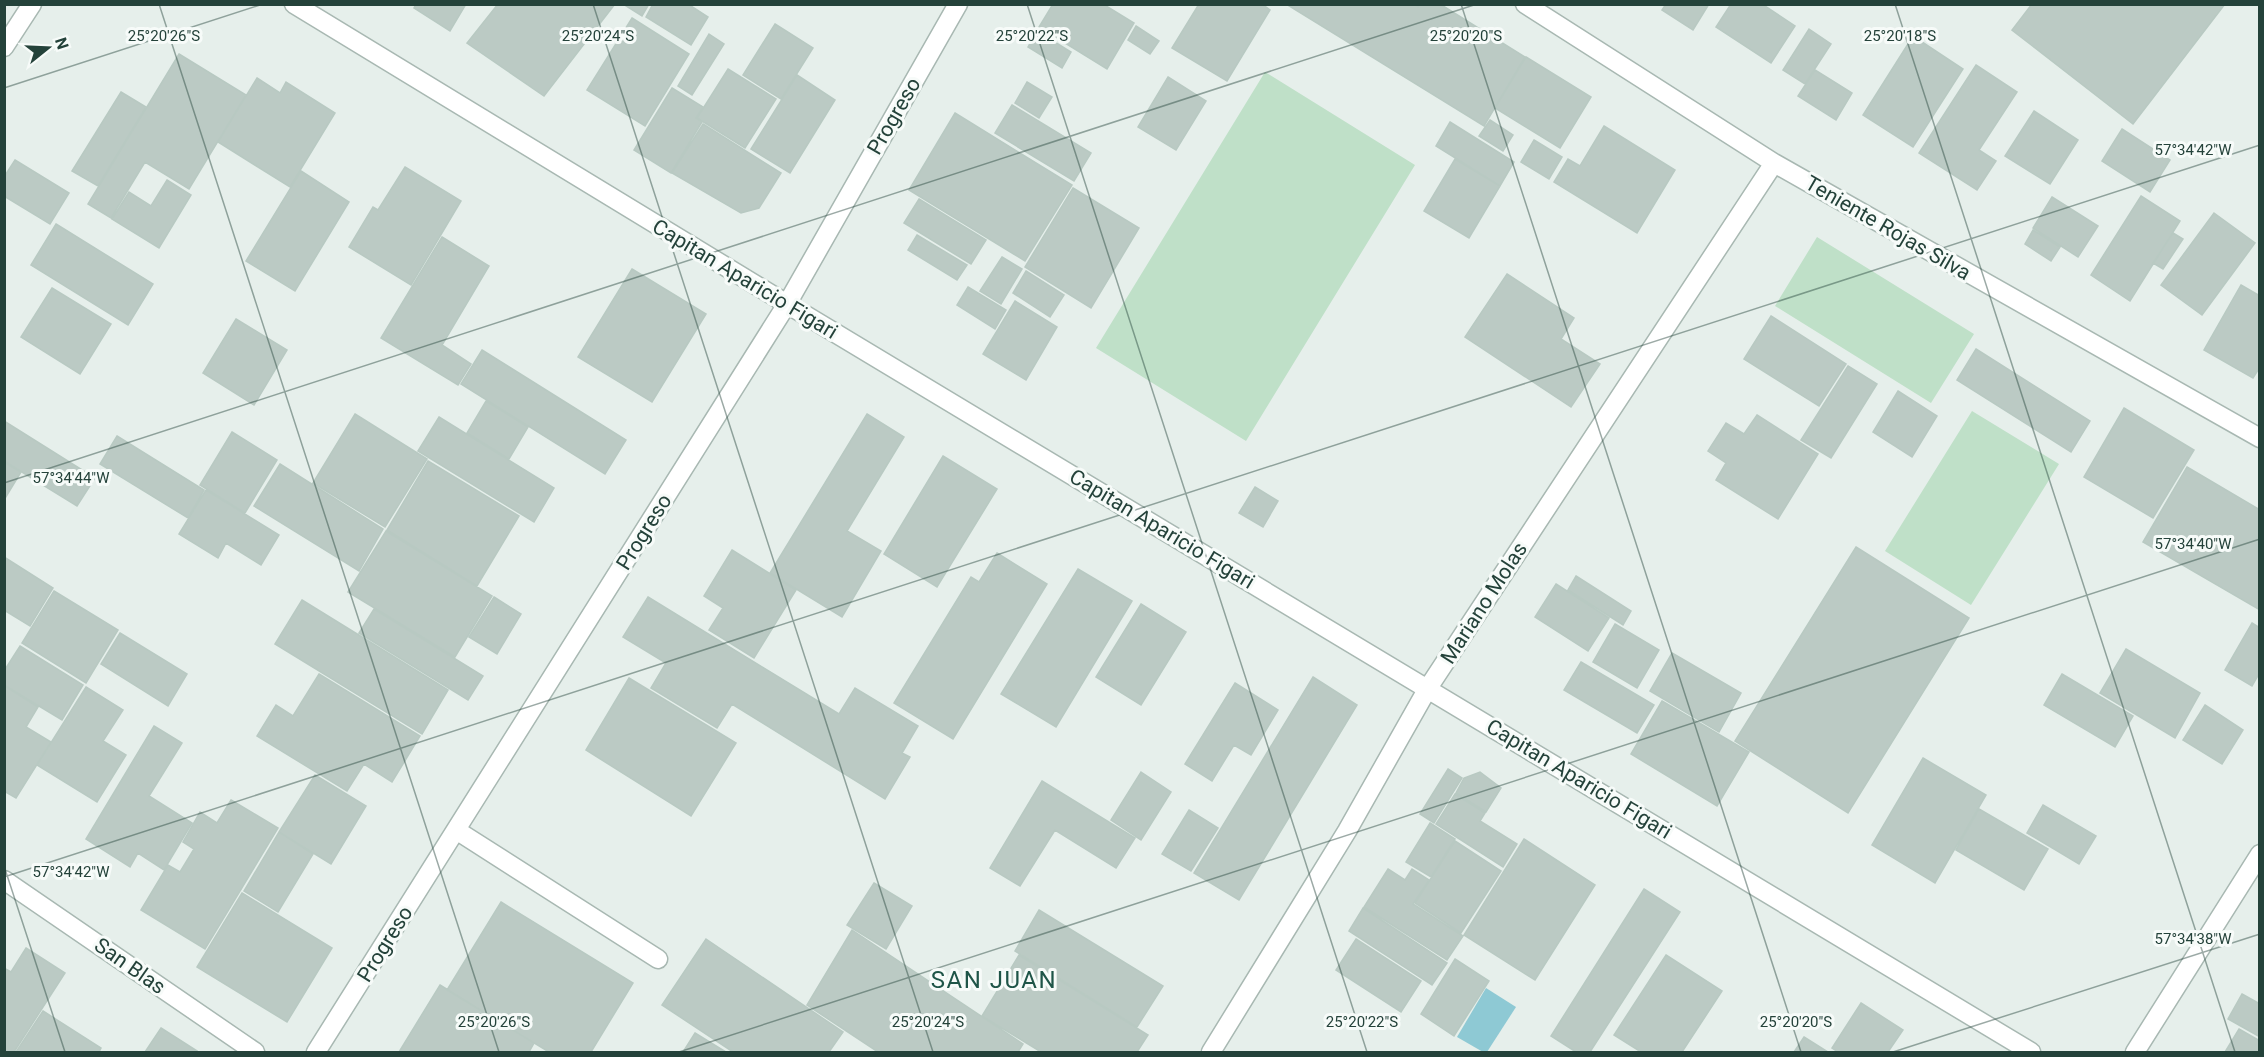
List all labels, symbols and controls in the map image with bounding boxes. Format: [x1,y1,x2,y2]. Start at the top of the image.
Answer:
north arrow [18,18,78,78]
text: 25°20'26"S [128,27,200,45]
text: 25°20'24"S [562,27,634,45]
text: 25°20'22"S [996,27,1068,45]
text: 25°20'20"S [1430,27,1502,45]
text: 25°20'18"S [1864,27,1936,45]
text: N [51,35,73,52]
street label: Progreso [862,73,926,159]
text: 57°34'42"W [2155,141,2231,159]
street label: Teniente Rojas Silva [1801,171,1975,285]
street label: Capitan Aparicio Figari [648,214,842,344]
street label: Capitan Aparicio Figari [1065,464,1259,594]
text: 57°34'44"W [33,469,109,487]
street label: Progreso [611,490,677,574]
text: 57°34'40"W [2155,535,2231,553]
street label: Mariano Molas [1436,538,1532,668]
street label: Capitan Aparicio Figari [1482,714,1676,844]
text: 57°34'42"W [33,863,109,881]
street label: Progreso [352,902,418,986]
text: 57°34'38"W [2155,930,2231,948]
street label: San Blas [90,933,170,999]
district label: SAN JUAN [931,966,1057,994]
text: 25°20'26"S [458,1013,530,1031]
text: 25°20'24"S [892,1013,964,1031]
text: 25°20'22"S [1326,1013,1398,1031]
text: 25°20'20"S [1760,1013,1832,1031]

